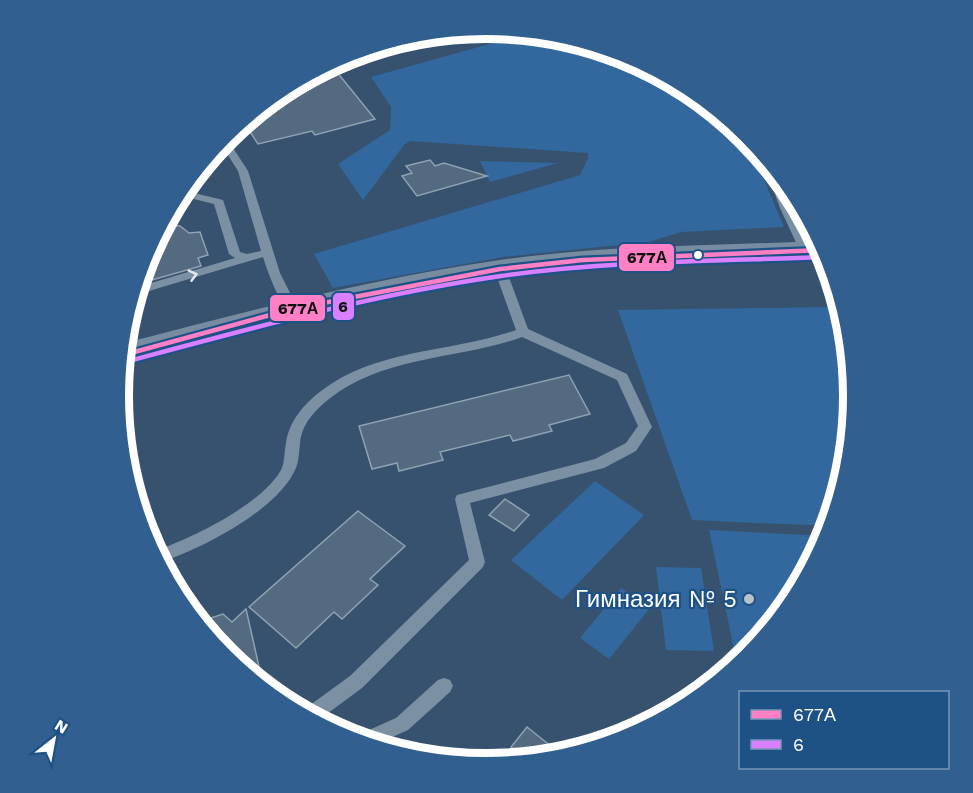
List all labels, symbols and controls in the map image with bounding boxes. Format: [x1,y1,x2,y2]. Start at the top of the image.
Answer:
line badge: 677А [618,243,675,272]
text: 677А [627,248,668,267]
unlabelled marker [692,249,704,261]
one-way arrow [187,270,198,282]
line badge: 6 [332,292,355,321]
line badge: 677А [269,294,326,322]
text: 6 [338,297,348,316]
text: 677А [278,299,319,318]
place label: Гимназия № 5 [575,585,737,613]
marker: Гимназия № 5 [742,592,756,606]
legend [739,691,949,769]
text: 677А [793,704,836,725]
north arrow [24,709,84,769]
text: N [51,715,71,738]
text: 6 [793,734,804,755]

